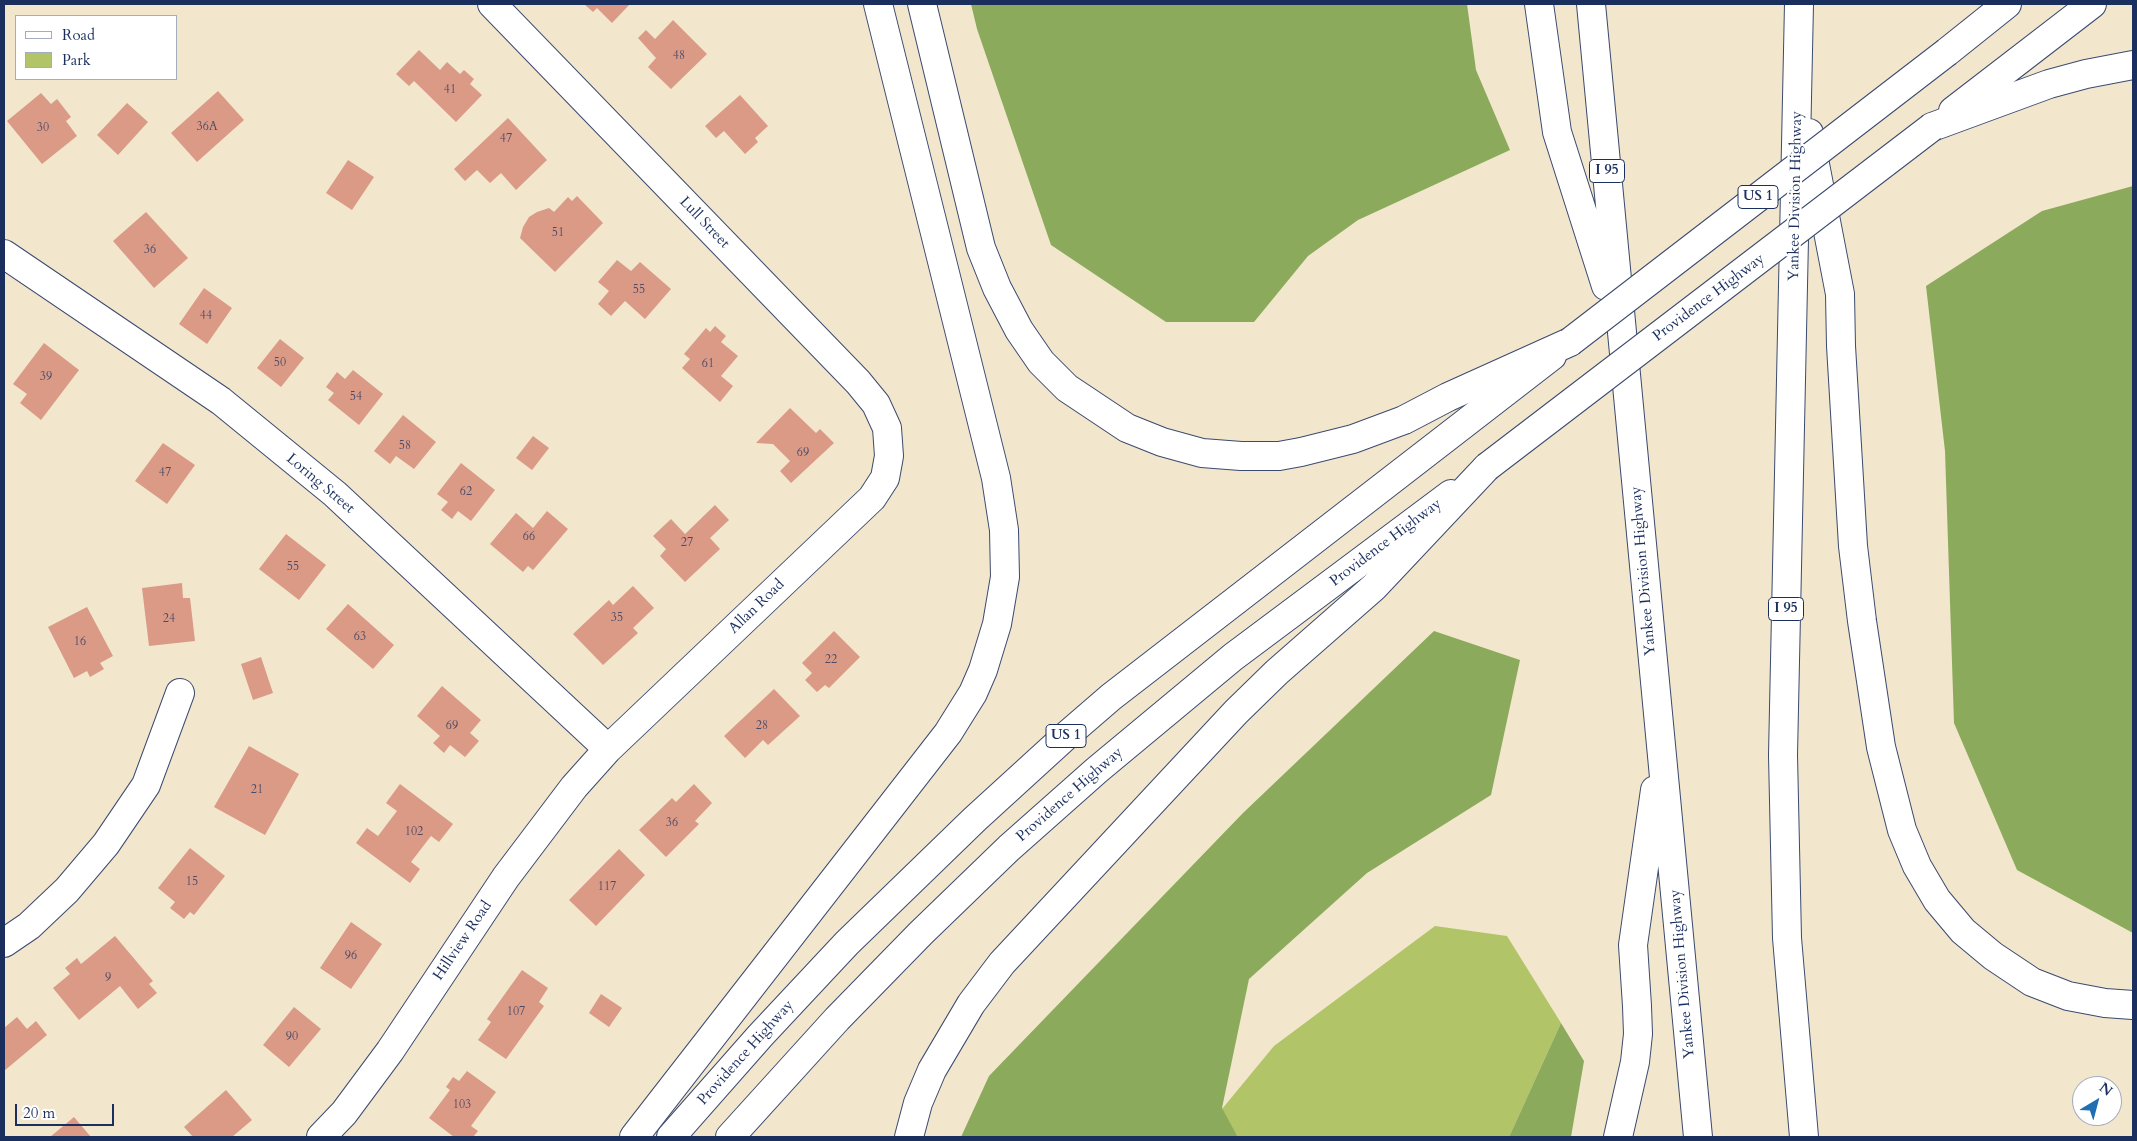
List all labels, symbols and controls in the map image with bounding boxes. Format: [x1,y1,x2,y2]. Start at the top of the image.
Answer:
legend [15,15,178,80]
text: Road [62,25,95,45]
house number: 48 [673,49,685,63]
text: Park [62,50,91,70]
house number: 41 [444,83,456,97]
street label: Yankee Division Highway [1786,111,1806,281]
house number: 36A [197,120,217,134]
house number: 30 [37,121,49,135]
house number: 47 [500,132,512,146]
road number: I 95 [1590,160,1624,182]
road number: US 1 [1738,186,1778,208]
street label: Lull Street [675,193,733,253]
house number: 51 [552,226,564,240]
house number: 36 [144,243,156,257]
street label: Providence Highway [1650,250,1768,346]
house number: 55 [633,283,645,297]
house number: 44 [200,309,212,323]
house number: 50 [274,356,286,370]
house number: 61 [702,357,714,371]
house number: 39 [40,370,52,384]
house number: 54 [350,390,362,404]
house number: 58 [399,439,411,453]
house number: 69 [797,446,809,460]
street label: Loring Street [282,450,358,518]
house number: 47 [159,466,171,480]
house number: 62 [460,485,472,499]
street label: Yankee Division Highway [1628,486,1660,656]
street label: Providence Highway [1327,495,1445,591]
house number: 66 [523,530,535,544]
house number: 27 [681,536,693,550]
house number: 55 [287,560,299,574]
street label: Allan Road [725,576,789,638]
road number: I 95 [1768,598,1804,620]
house number: 35 [611,611,623,625]
house number: 24 [163,612,175,626]
house number: 63 [354,630,366,644]
house number: 16 [74,635,86,649]
house number: 22 [825,653,837,667]
house number: 69 [446,719,458,733]
house number: 28 [756,719,768,733]
road number: US 1 [1046,724,1086,748]
street label: Providence Highway [1013,744,1127,846]
house number: 21 [251,783,263,797]
house number: 36 [666,816,678,830]
house number: 102 [405,825,423,839]
house number: 15 [186,875,198,889]
house number: 117 [598,880,616,894]
street label: Yankee Division Highway [1667,889,1699,1059]
street label: Hillview Road [430,898,496,984]
house number: 96 [345,949,357,963]
house number: 9 [105,971,111,985]
street label: Providence Highway [694,997,798,1109]
house number: 107 [507,1005,525,1019]
house number: 90 [286,1030,298,1044]
north arrow [2072,1076,2122,1126]
text: N [2095,1078,2116,1101]
scale bar [18,1094,116,1126]
house number: 103 [453,1098,471,1112]
text: 20 m [23,1103,55,1123]

